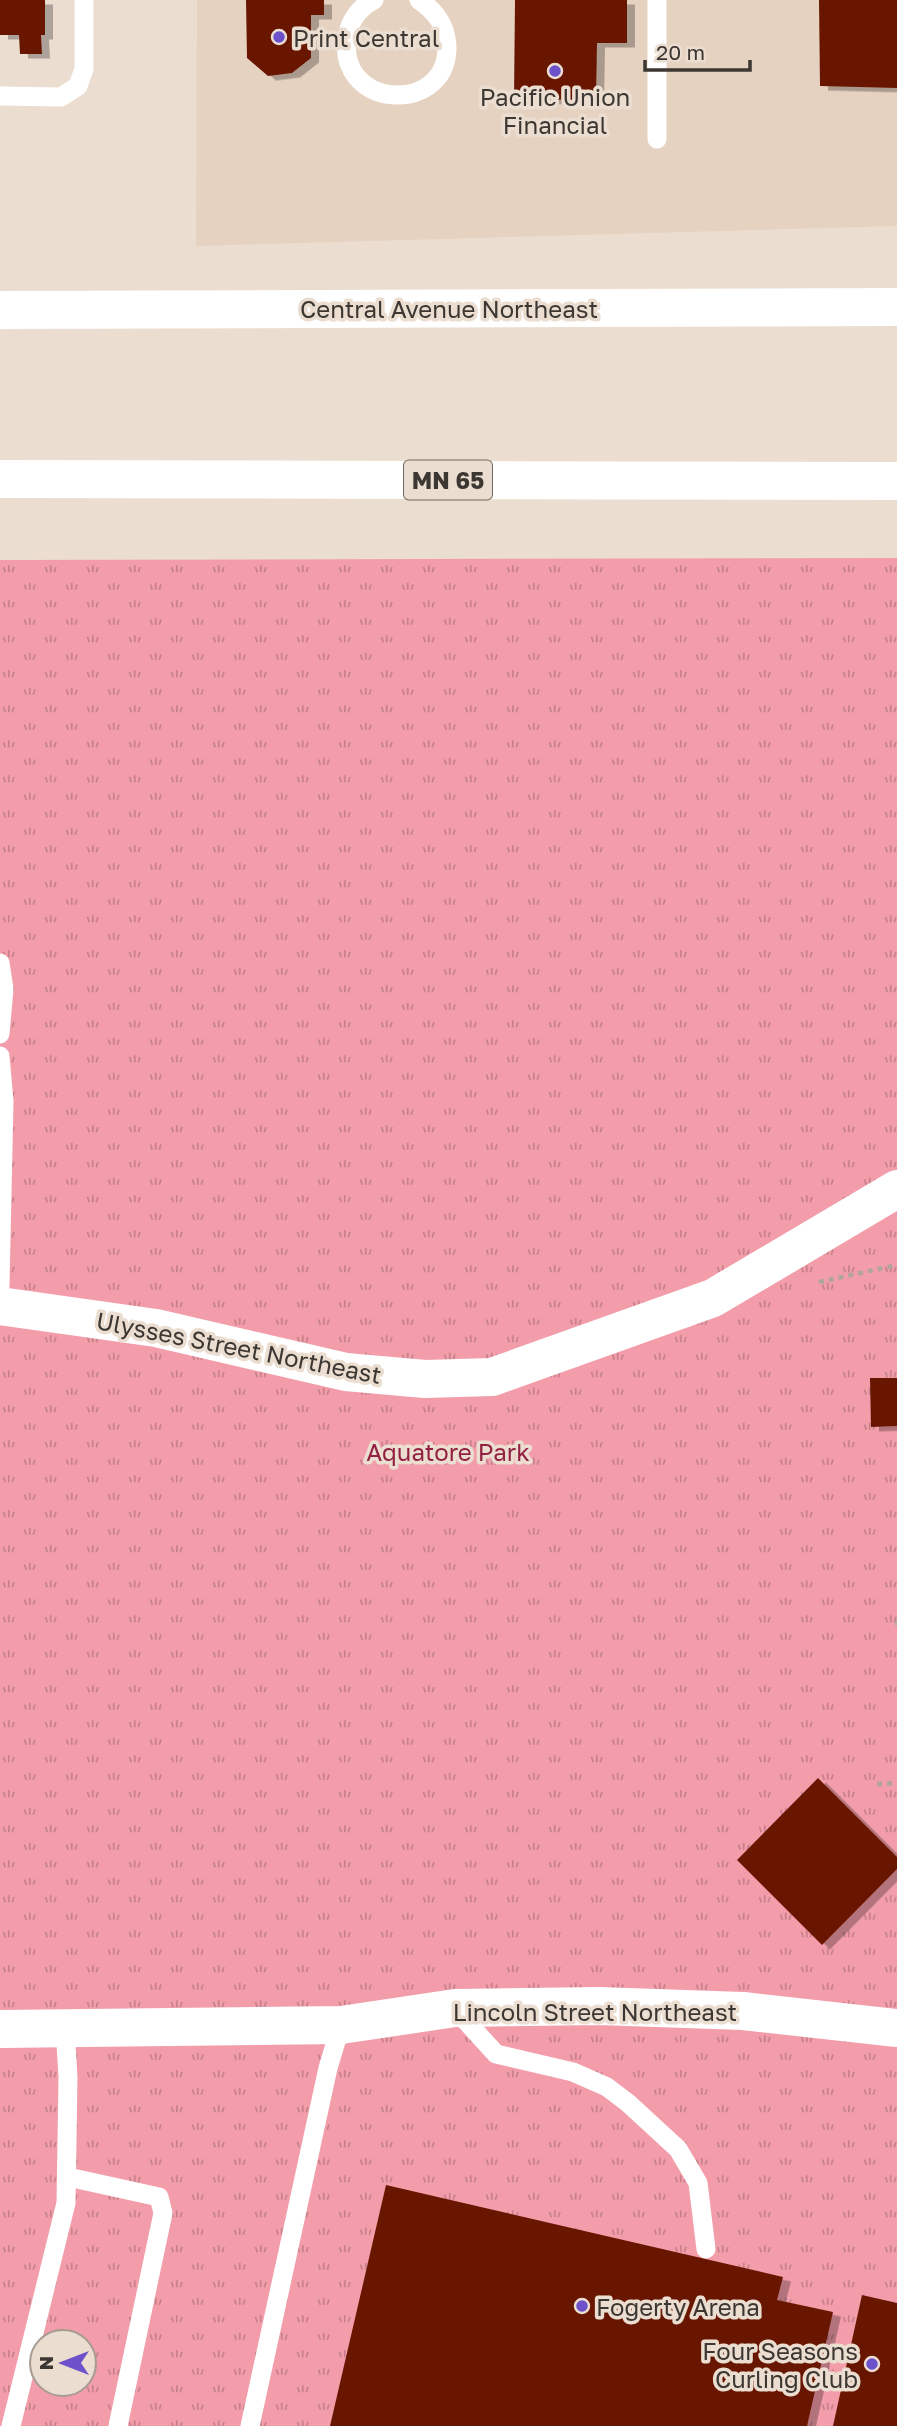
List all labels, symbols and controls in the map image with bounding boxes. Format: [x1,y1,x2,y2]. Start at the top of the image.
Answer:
place label: Print Central [293,23,439,52]
scale bar [645,28,750,72]
marker: Print Central [271,29,287,45]
text: 20 m [656,39,705,65]
marker: Pacific Union Financial [547,63,563,79]
place label: Pacific Union Financial [480,82,630,139]
street label: Central Avenue Northeast [300,294,598,323]
road number: MN 65 [404,460,492,500]
street label: Ulysses Street Northeast [94,1305,384,1389]
park label: Aquatore Park [366,1437,530,1466]
street label: Lincoln Street Northeast [453,1997,737,2026]
place label: Fogerty Arena [596,2292,760,2321]
marker: Fogerty Arena [574,2298,590,2314]
north arrow [28,2328,98,2398]
place label: Four Seasons Curling Club [702,2336,858,2393]
text: N [34,2356,57,2370]
marker: Four Seasons Curling Club [864,2356,880,2372]

